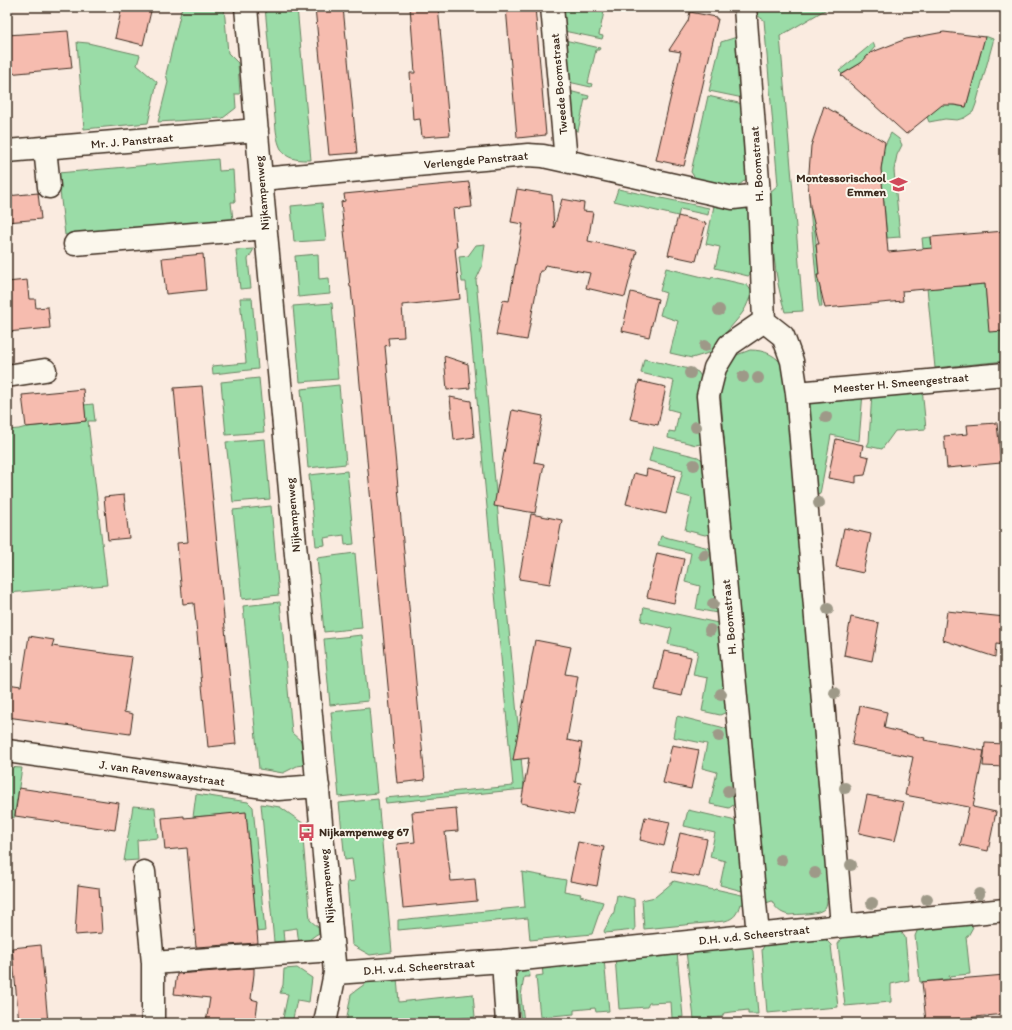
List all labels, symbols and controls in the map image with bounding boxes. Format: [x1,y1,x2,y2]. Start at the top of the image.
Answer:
street label: Tweede Boomstraat [548,32,570,135]
street label: H. Boomstraat [747,125,767,202]
street label: Mr. J. Panstraat [90,130,174,152]
street label: Verlengde Panstraat [423,148,529,172]
street label: Nijkampenweg [252,154,272,231]
place label: Montessorischool Emmen [796,171,887,199]
school or university icon: Montessorischool Emmen [889,175,909,195]
street label: Meester H. Smeengestraat [833,370,970,396]
street label: Nijkampenweg [283,476,303,553]
street label: H. Boomstraat [719,578,739,655]
street label: J. van Ravenswaaystraat [98,757,226,789]
bus stop icon: Nijkampenweg 67 [296,822,316,842]
place label: Nijkampenweg 67 [319,825,409,840]
street label: Nijkampenweg [317,847,337,924]
street label: D.H. v.d. Scheerstraat [698,922,811,948]
street label: D.H. v.d. Scheerstraat [363,956,476,978]

